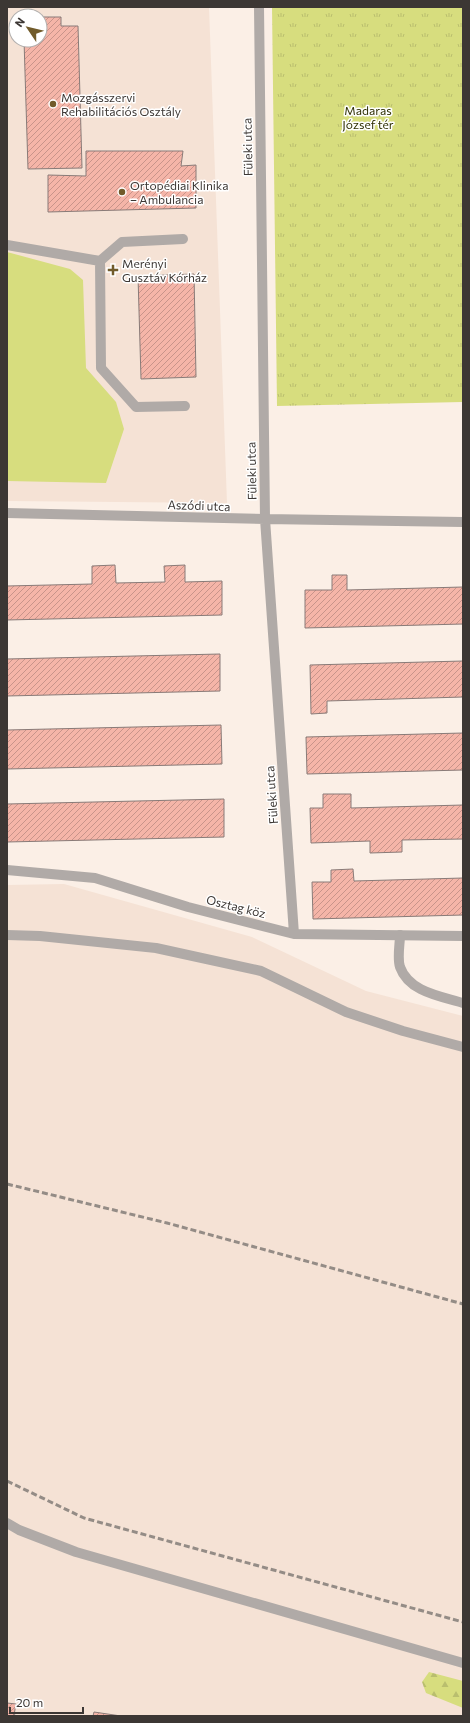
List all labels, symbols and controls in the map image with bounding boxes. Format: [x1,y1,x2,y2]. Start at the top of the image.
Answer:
north arrow [8,8,48,48]
text: N [12,15,27,29]
place label: Mozgásszervi Rehabilitációs Osztály [61,90,181,118]
marker: Mozgásszervi Rehabilitációs Osztály [48,99,58,109]
park label: Madaras József tér [342,103,394,132]
street label: Füleki utca [239,118,255,176]
place label: Ortopédiai Klinika – Ambulancia [130,178,229,206]
marker: Ortopédiai Klinika – Ambulancia [117,187,127,197]
place label: Merényi Gusztáv Kórház [122,256,207,284]
marker: Merényi Gusztáv Kórház [107,264,119,276]
street label: Füleki utca [243,442,259,500]
street label: Aszódi utca [167,497,231,513]
street label: Füleki utca [262,765,280,825]
street label: Osztag köz [205,892,267,920]
scale bar [10,1689,83,1715]
text: 20 m [16,1695,43,1709]

